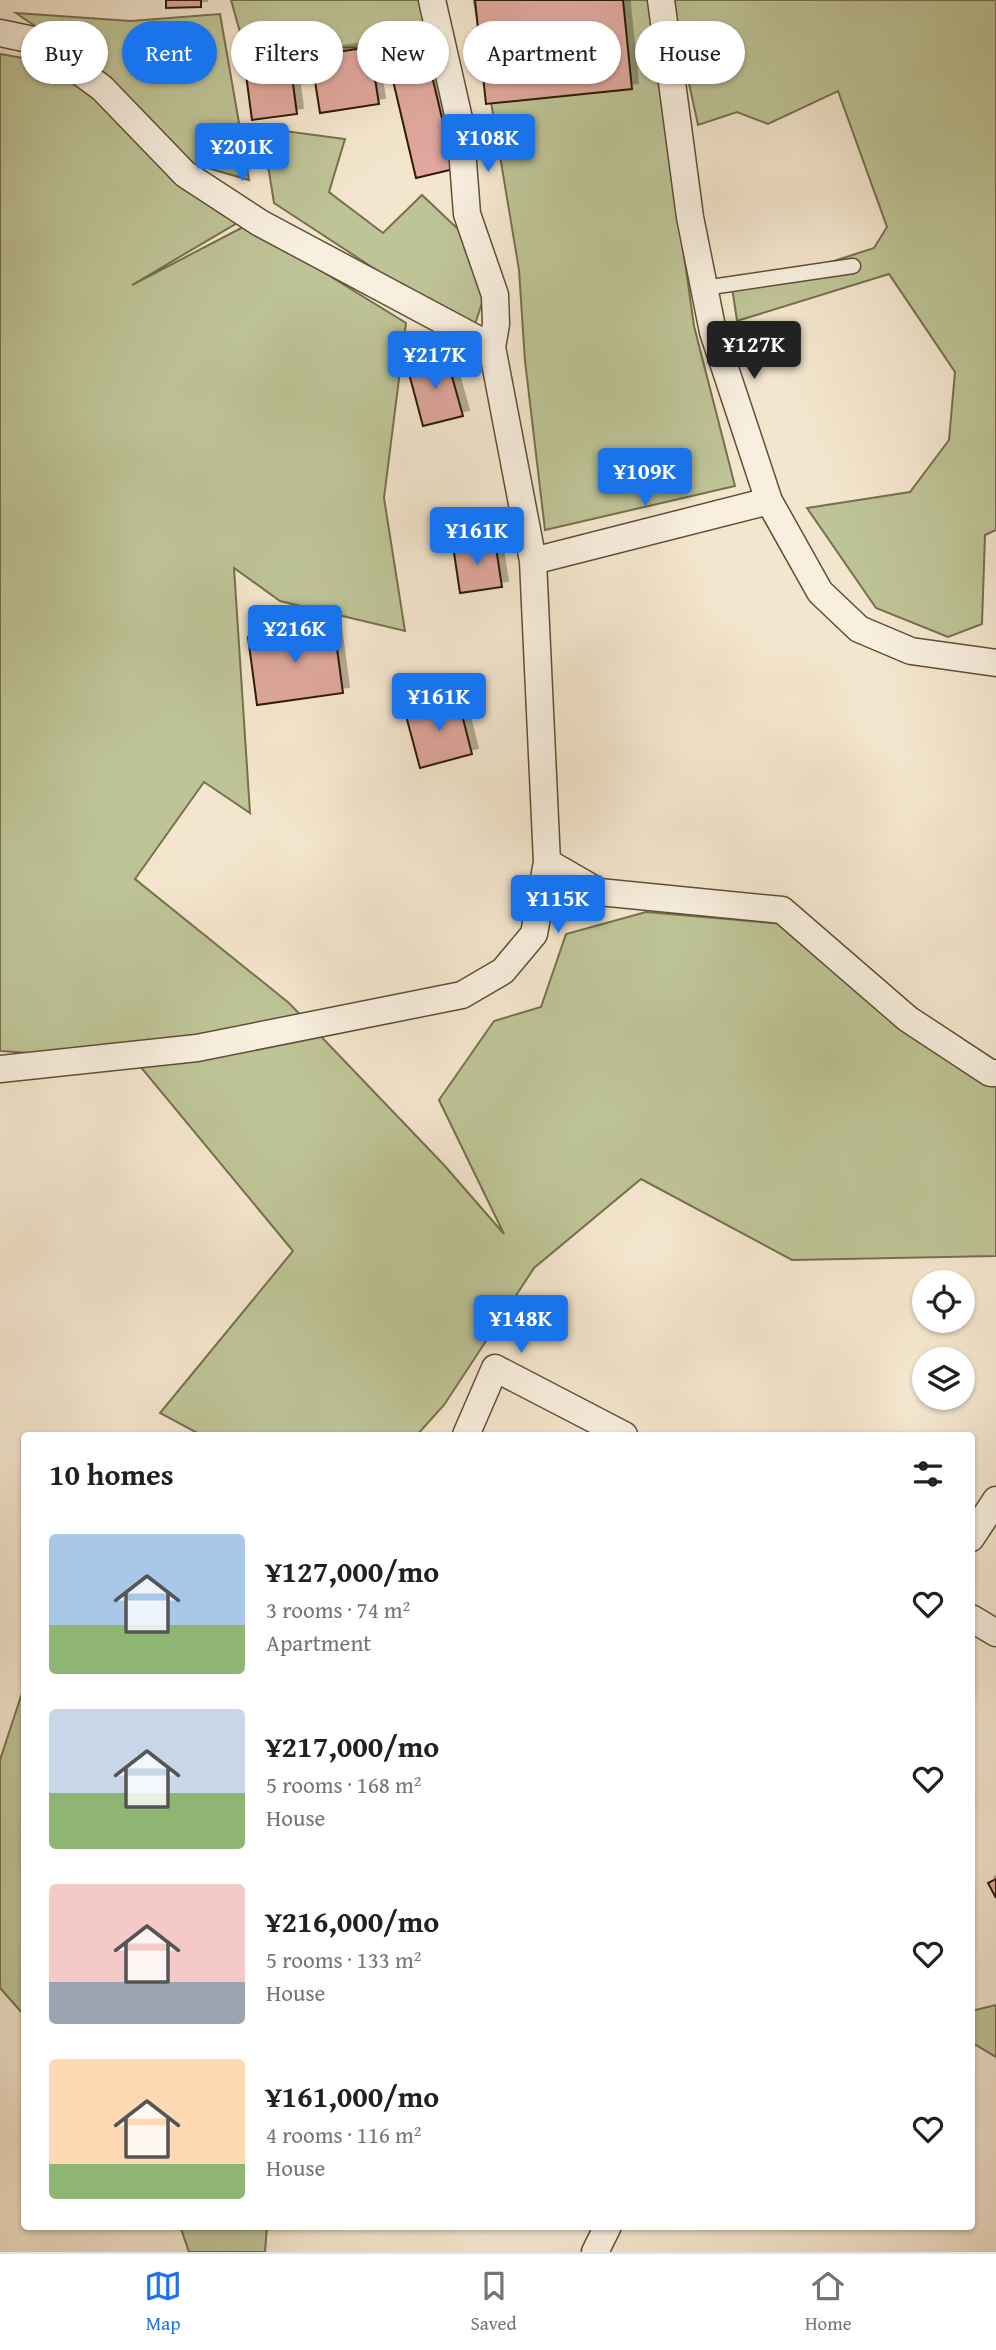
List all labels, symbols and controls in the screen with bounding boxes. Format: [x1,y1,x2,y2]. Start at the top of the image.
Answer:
chip: Buy [21,21,108,84]
chip: Rent [122,21,217,84]
chip: Filters [231,21,343,84]
chip: New [357,21,449,84]
chip: Apartment [463,21,621,84]
chip: House [635,21,745,84]
pin: ¥108K [439,114,537,174]
text: ¥108K [457,120,519,153]
pin: ¥201K [193,124,291,183]
text: ¥201K [211,129,273,162]
pin: ¥127K [705,322,803,381]
text: ¥127K [723,327,785,360]
pin: ¥217K [386,332,484,391]
text: ¥217K [404,337,466,370]
pin: ¥109K [596,448,694,508]
text: ¥109K [614,454,676,487]
pin: ¥161K [428,508,526,567]
text: ¥161K [446,513,508,546]
pin: ¥216K [246,606,344,665]
text: ¥216K [264,611,326,644]
pin: ¥161K [390,674,488,733]
text: ¥161K [408,679,470,712]
pin: ¥115K [509,876,607,935]
text: ¥115K [527,881,589,914]
map controls [912,1270,975,1410]
button: locate [912,1270,975,1333]
pin: ¥148K [472,1296,570,1355]
text: ¥148K [490,1301,552,1334]
button: layers [912,1347,975,1410]
text: 10 homes [49,1452,174,1496]
icon: filters [909,1455,947,1493]
text: ¥127,000/mo [266,1549,439,1593]
icon: home [105,1562,189,1646]
icon: heart [909,1585,947,1623]
text: 3 rooms · 74 m² [266,1593,410,1626]
text: Apartment [266,1626,371,1659]
text: ¥217,000/mo [266,1724,439,1768]
icon: home [105,1737,189,1821]
icon: heart [909,1760,947,1798]
text: 5 rooms · 168 m² [266,1768,421,1801]
text: House [266,1801,325,1834]
text: ¥216,000/mo [266,1899,439,1943]
icon: home [105,1912,189,1996]
icon: heart [909,1935,947,1973]
text: 5 rooms · 133 m² [266,1943,421,1976]
text: House [266,1976,325,2009]
text: ¥161,000/mo [266,2074,439,2118]
icon: home [105,2087,189,2171]
icon: heart [909,2110,947,2148]
text: 4 rooms · 116 m² [266,2118,421,2151]
text: House [266,2151,325,2184]
tab: Map [144,2267,182,2337]
tab: Saved [471,2267,517,2337]
tab: Home [805,2267,852,2337]

